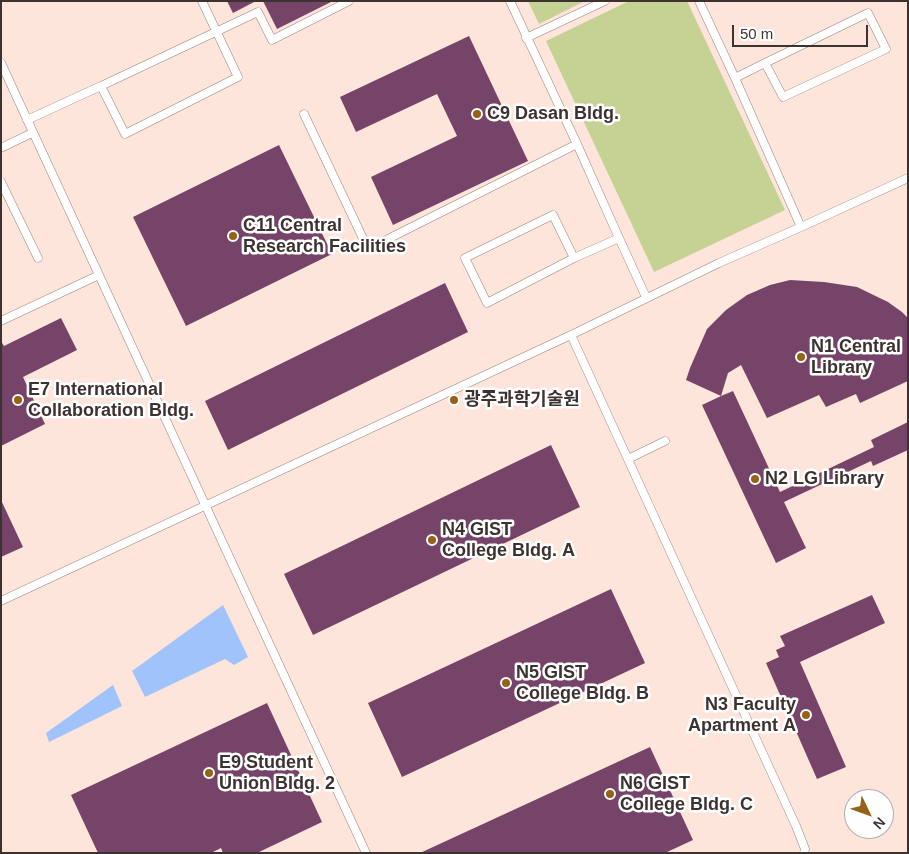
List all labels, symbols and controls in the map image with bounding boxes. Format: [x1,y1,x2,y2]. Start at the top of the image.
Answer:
scale bar [734,15,870,47]
text: 50 m [740,25,773,42]
place label: C9 Dasan Bldg. [487,103,619,125]
marker: C9 Dasan Bldg. [471,108,483,120]
place label: C11 Central Research Facilities [243,215,406,258]
marker: C11 Central Research Facilities [227,230,239,242]
place label: N1 Central Library [811,336,901,378]
marker: N1 Central Library [795,351,807,363]
place label: E7 International Collaboration Bldg. [28,379,194,422]
place label: 광주과학기술원 [464,389,580,411]
marker: E7 International Collaboration Bldg. [12,394,24,406]
marker: 광주과학기술원 [448,394,460,406]
place label: N2 LG Library [765,468,884,490]
marker: N2 LG Library [749,473,761,485]
place label: N4 GIST College Bldg. A [442,519,575,562]
marker: N4 GIST College Bldg. A [426,534,438,546]
place label: N5 GIST College Bldg. B [516,662,649,704]
marker: N5 GIST College Bldg. B [500,677,512,689]
place label: N3 Faculty Apartment A [688,694,796,736]
marker: N3 Faculty Apartment A [800,709,812,721]
place label: E9 Student Union Bldg. 2 [219,752,335,794]
marker: E9 Student Union Bldg. 2 [203,767,215,779]
place label: N6 GIST College Bldg. C [620,773,753,816]
marker: N6 GIST College Bldg. C [604,788,616,800]
north arrow [844,789,894,839]
text: N [870,814,889,832]

